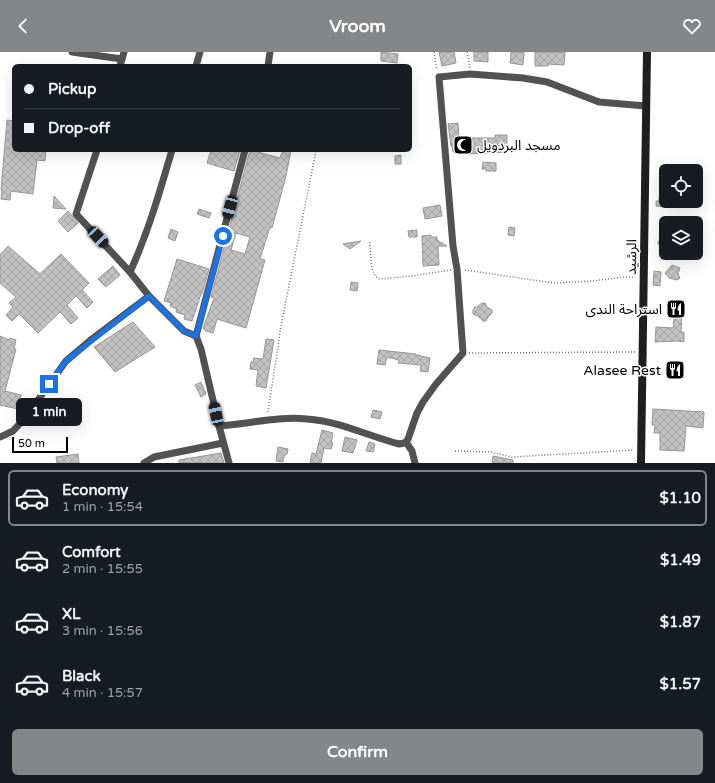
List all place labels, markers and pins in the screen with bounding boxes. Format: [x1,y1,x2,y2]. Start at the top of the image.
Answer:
mosque icon: مسجد البردويل [452,134,474,156]
place label: مسجد البردويل [477,137,561,154]
restaurant icon: استراحة الندى [665,298,687,320]
place label: استراحة الندى [585,301,662,318]
restaurant icon: Alasee Rest [664,359,686,381]
place label: Alasee Rest [583,362,662,379]

